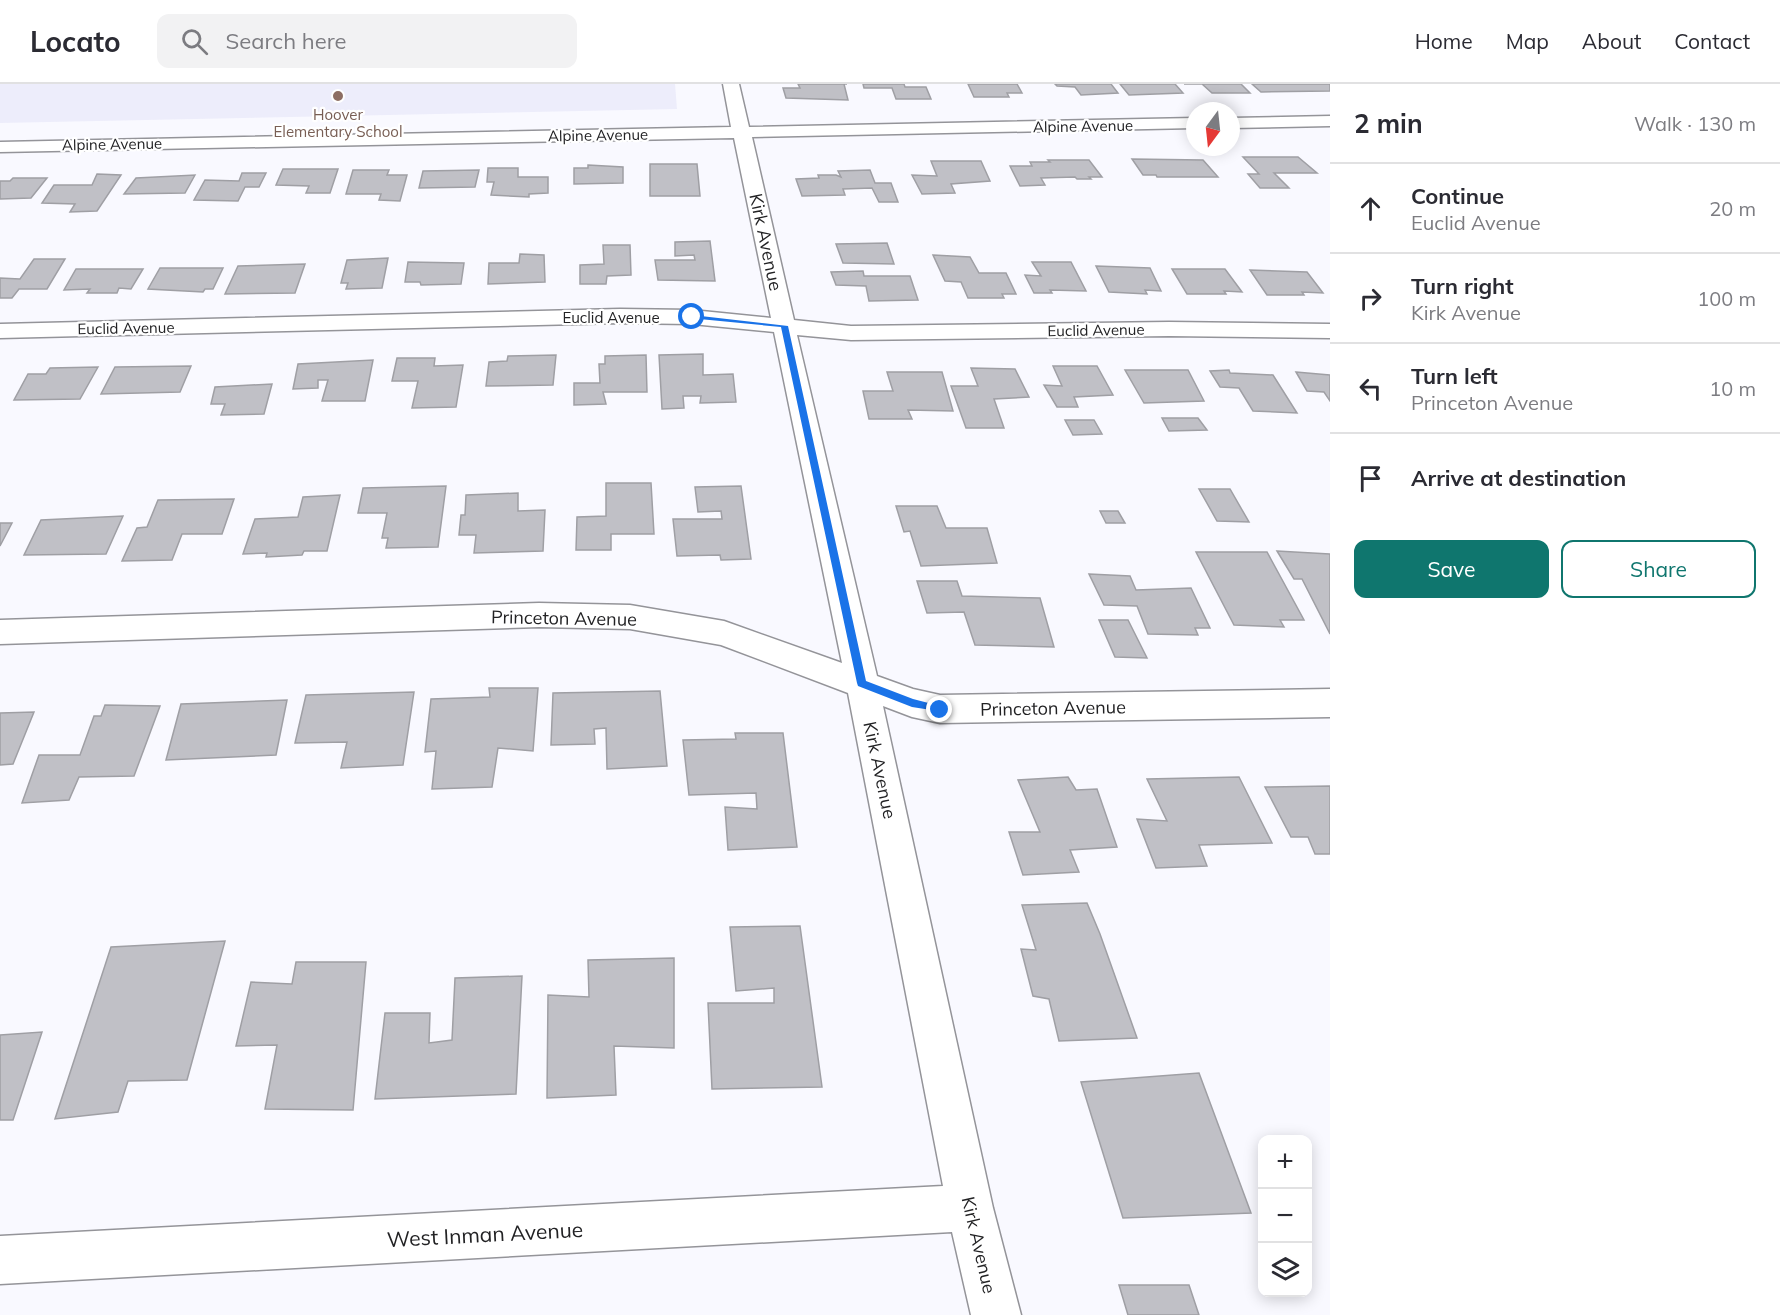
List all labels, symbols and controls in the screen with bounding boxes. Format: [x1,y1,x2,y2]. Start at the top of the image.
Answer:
search box [157,14,577,68]
text: Locato [30,24,121,59]
icon: search [178,25,211,58]
text: Search here [226,27,346,55]
text: Home [1415,28,1473,54]
text: Map [1506,28,1549,54]
text: About [1582,28,1641,54]
text: Contact [1674,28,1750,54]
marker: Hoover Elementary School [331,89,345,103]
north arrow [1186,102,1240,156]
place label: Hoover Elementary School [274,105,402,141]
text: 2 min [1354,107,1423,140]
text: Walk · 130 m [1634,111,1756,136]
street label: Alpine Avenue [1033,116,1133,136]
street label: Alpine Avenue [548,125,648,145]
street label: Alpine Avenue [62,134,162,154]
text: Continue [1411,182,1504,210]
street label: Kirk Avenue [744,191,788,293]
icon: ahead [1354,192,1387,225]
text: 20 m [1709,196,1756,221]
text: Euclid Avenue [1411,210,1541,235]
text: Turn right [1411,272,1514,300]
icon: right [1354,282,1387,315]
text: 100 m [1697,286,1756,311]
text: Kirk Avenue [1411,300,1521,325]
route start [678,303,704,329]
street label: Euclid Avenue [562,308,660,327]
street label: Euclid Avenue [77,318,175,338]
street label: Euclid Avenue [1047,320,1145,340]
text: Turn left [1411,362,1498,390]
icon: left [1354,372,1387,405]
text: 10 m [1709,376,1756,401]
text: Princeton Avenue [1411,390,1573,415]
icon: arrive [1354,462,1387,495]
text: Arrive at destination [1411,464,1626,492]
button: Save [1354,540,1549,598]
button: Share [1561,540,1756,598]
street label: Princeton Avenue [491,605,637,631]
street label: Princeton Avenue [980,695,1126,721]
route end [926,696,952,722]
street label: Kirk Avenue [858,719,902,821]
map controls [1258,1135,1312,1297]
button: + [1258,1135,1312,1189]
button: − [1258,1189,1312,1243]
street label: Kirk Avenue [957,1194,1001,1296]
street label: West Inman Avenue [386,1216,584,1252]
button: layers [1258,1243,1312,1297]

